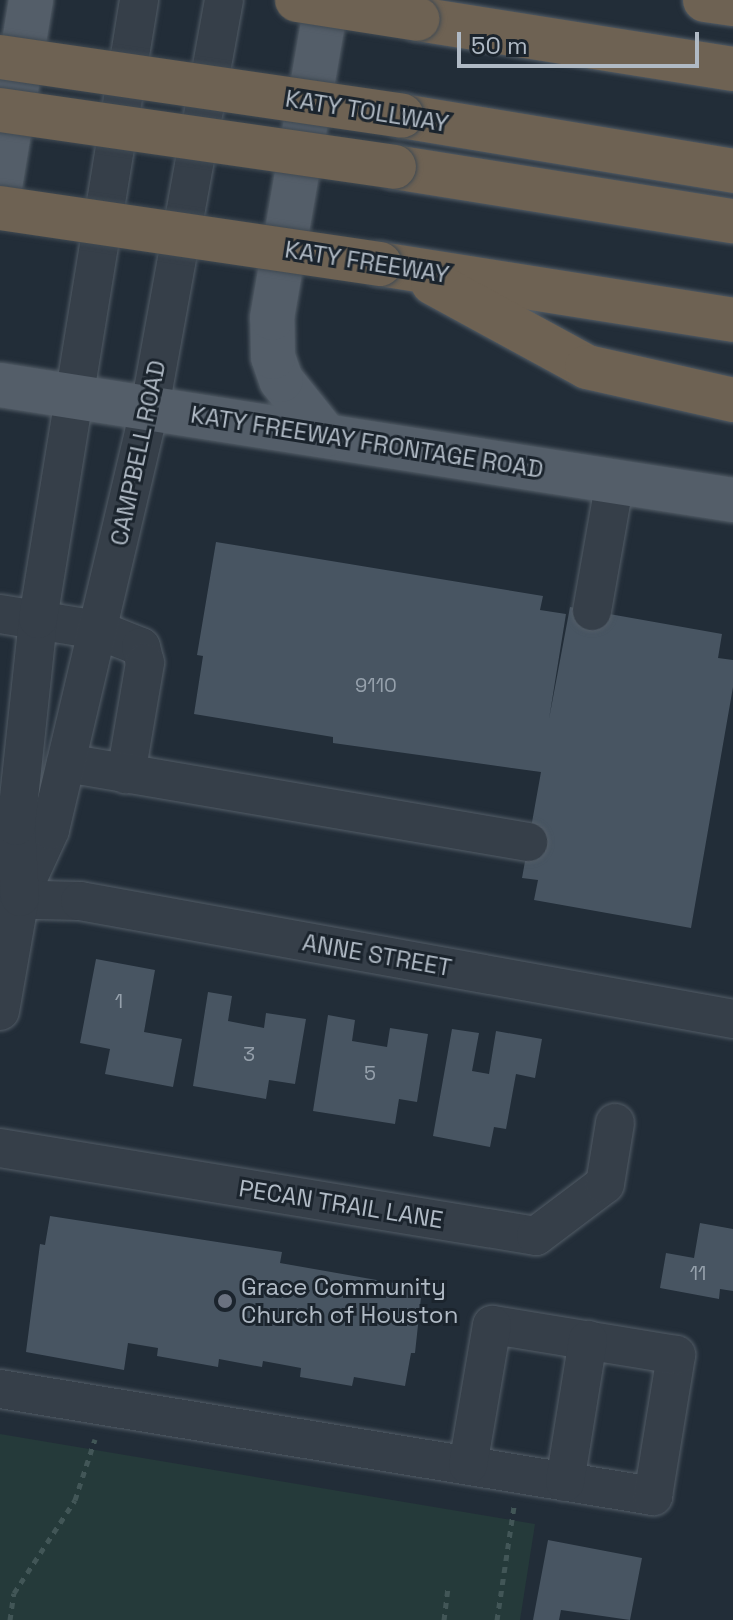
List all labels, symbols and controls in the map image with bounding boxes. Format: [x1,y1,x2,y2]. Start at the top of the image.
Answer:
scale bar [461,16,703,66]
text: 50 m [471,30,528,61]
street label: KATY TOLLWAY [283,84,451,138]
street label: KATY FREEWAY [283,235,451,289]
street label: CAMPBELL ROAD [104,357,172,549]
street label: KATY FREEWAY FRONTAGE ROAD [188,400,546,484]
house number: 9110 [355,673,397,697]
street label: ANNE STREET [300,928,454,982]
house number: 1 [115,989,123,1013]
house number: 3 [243,1042,255,1066]
house number: 5 [364,1061,376,1085]
street label: PECAN TRAIL LANE [236,1174,446,1234]
house number: 11 [690,1261,706,1285]
place label: Grace Community Church of Houston [241,1273,458,1329]
marker: Grace Community Church of Houston [216,1292,234,1310]

